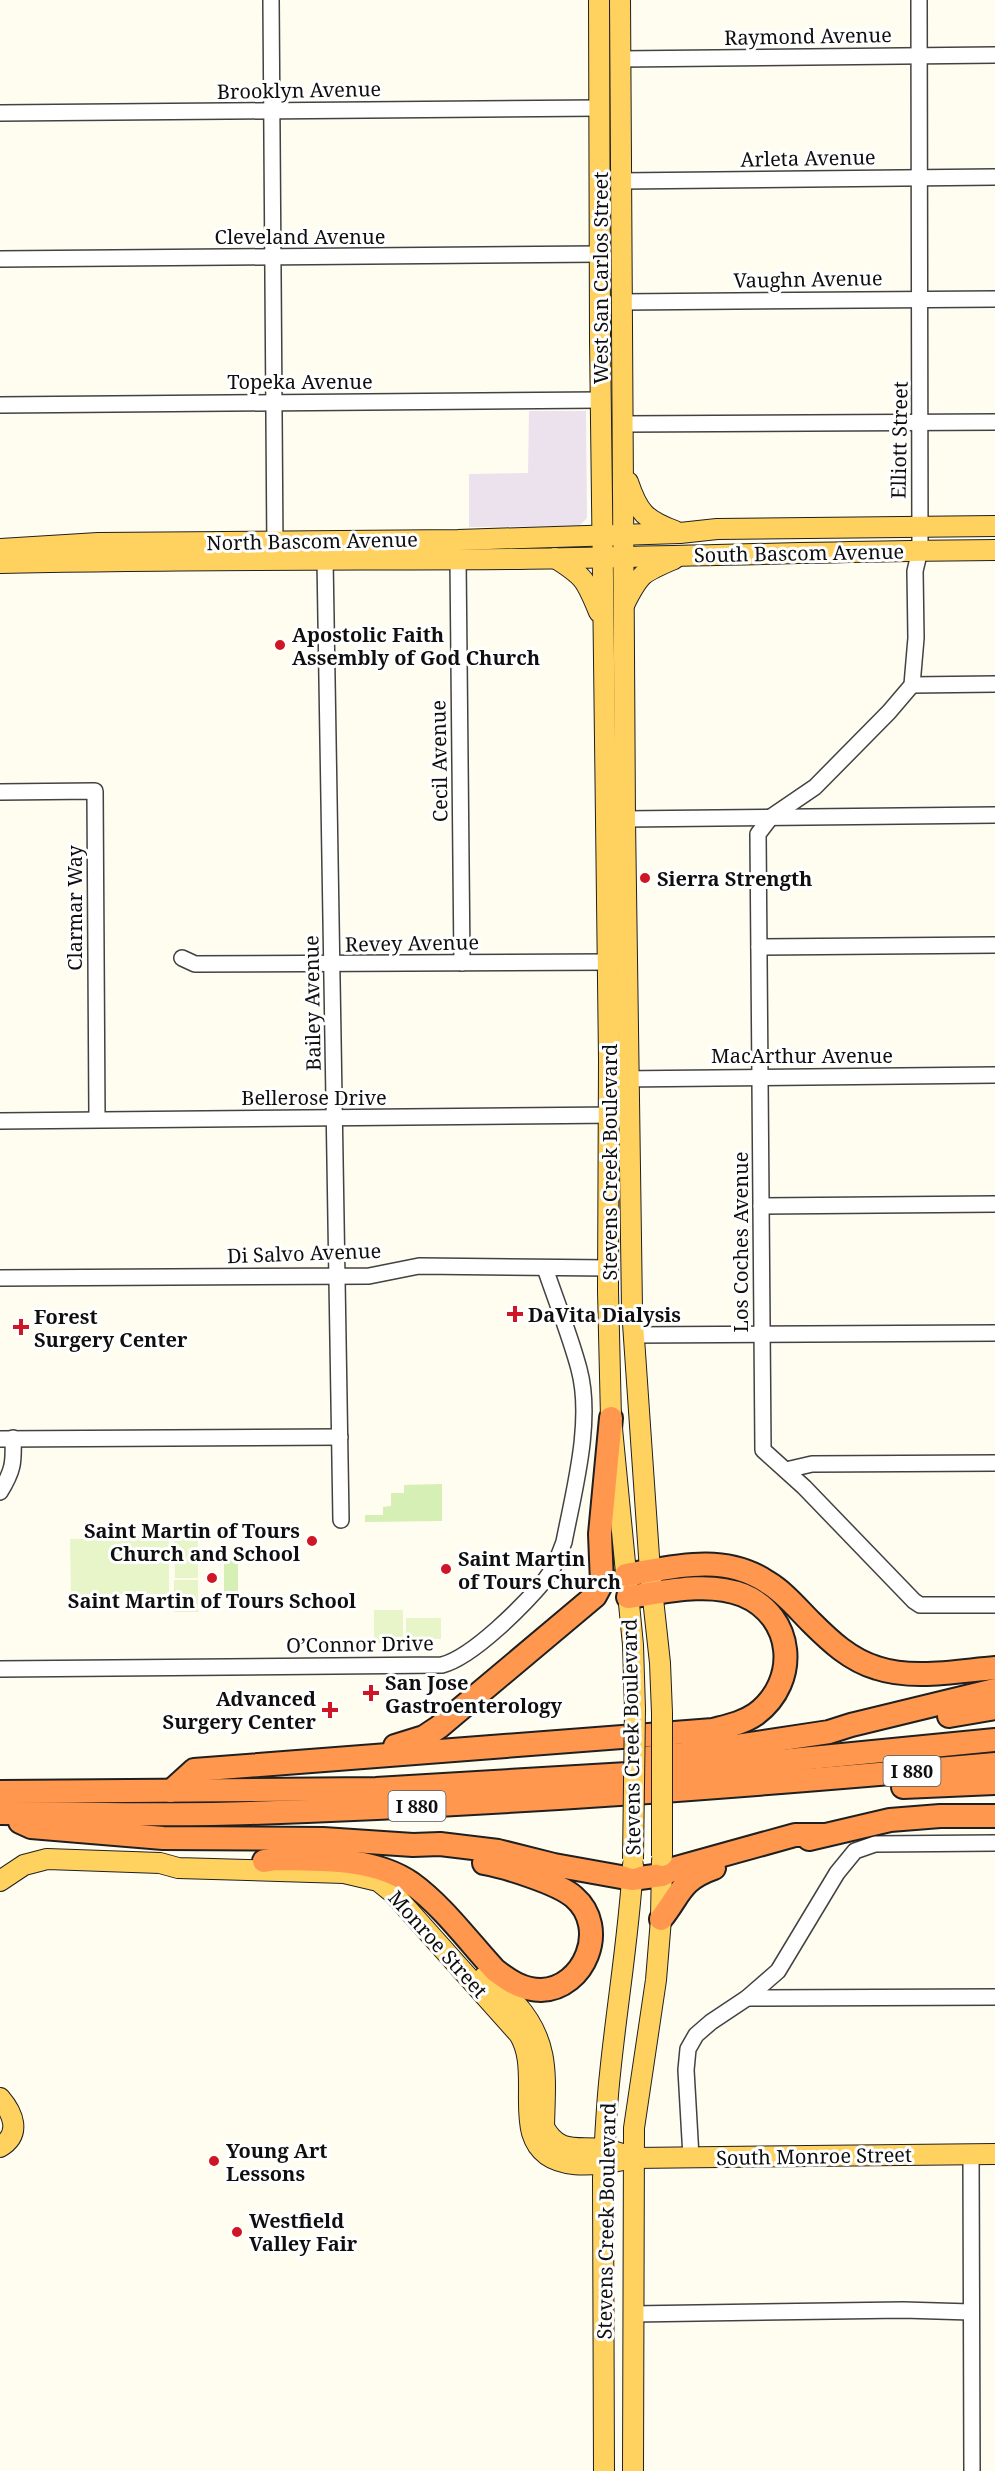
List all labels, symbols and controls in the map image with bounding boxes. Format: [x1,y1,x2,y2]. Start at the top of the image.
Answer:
street label: Raymond Avenue [724,21,892,51]
street label: Brooklyn Avenue [217,75,381,105]
street label: Arleta Avenue [740,143,876,173]
street label: West San Carlos Street [587,172,614,384]
street label: Cleveland Avenue [215,223,385,250]
street label: Vaughn Avenue [733,264,883,294]
street label: Topeka Avenue [227,368,373,395]
street label: Elliott Street [884,381,914,499]
street label: North Bascom Avenue [206,526,418,556]
street label: South Bascom Avenue [694,538,904,568]
place label: Apostolic Faith Assembly of God Church [292,621,540,671]
marker: Apostolic Faith Assembly of God Church [273,638,287,652]
street label: Cecil Avenue [424,700,454,822]
street label: Clarmar Way [61,844,88,971]
place label: Sierra Strength [657,865,812,892]
marker: Sierra Strength [638,871,652,885]
street label: Revey Avenue [345,928,479,958]
street label: Bailey Avenue [297,935,327,1071]
street label: MacArthur Avenue [711,1042,893,1069]
street label: Stevens Creek Boulevard [596,1044,623,1280]
street label: Bellerose Drive [241,1084,387,1111]
street label: Los Coches Avenue [727,1152,754,1332]
street label: Di Salvo Avenue [226,1237,382,1269]
place label: DaVita Dialysis [528,1301,681,1328]
place label: Forest Surgery Center [34,1303,188,1353]
marker: DaVita Dialysis [506,1305,524,1323]
marker: Forest Surgery Center [12,1318,30,1336]
place label: Saint Martin of Tours Church and School [84,1517,300,1567]
marker: Saint Martin of Tours Church and School [305,1534,319,1548]
place label: Saint Martin of Tours Church [458,1545,621,1595]
marker: Saint Martin of Tours Church [439,1562,453,1576]
marker: Saint Martin of Tours School [205,1571,219,1585]
place label: Saint Martin of Tours School [68,1587,356,1614]
street label: Stevens Creek Boulevard [615,1618,647,1856]
street label: O’Connor Drive [286,1629,434,1659]
place label: San Jose Gastroenterology [385,1669,562,1719]
marker: San Jose Gastroenterology [362,1684,380,1702]
place label: Advanced Surgery Center [163,1685,317,1735]
marker: Advanced Surgery Center [321,1701,339,1719]
road number: I 880 [884,1756,940,1786]
road number: I 880 [388,1791,446,1821]
street label: Monroe Street [383,1884,493,2004]
street label: Stevens Creek Boulevard [590,2102,622,2340]
place label: Young Art Lessons [226,2137,327,2187]
street label: South Monroe Street [716,2141,912,2171]
marker: Young Art Lessons [207,2154,221,2168]
place label: Westfield Valley Fair [249,2207,358,2257]
marker: Westfield Valley Fair [230,2225,244,2239]

